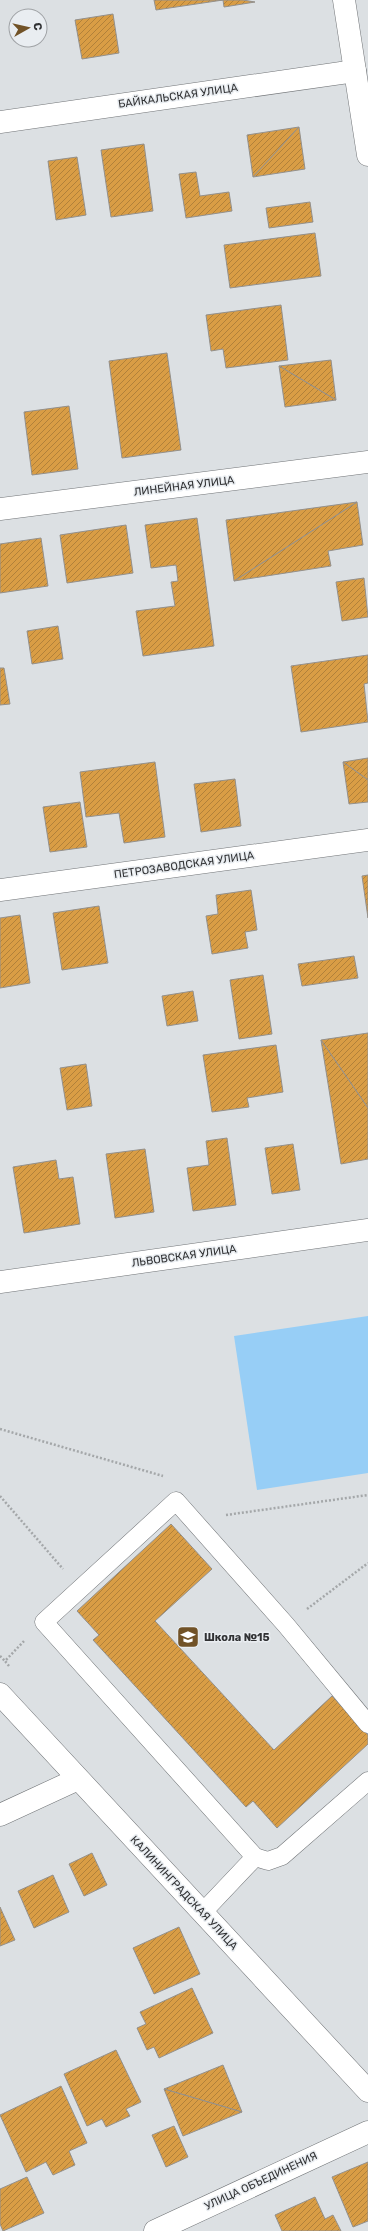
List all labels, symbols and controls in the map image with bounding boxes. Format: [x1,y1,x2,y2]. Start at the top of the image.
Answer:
north arrow [8,8,48,48]
text: С [30,22,44,32]
street label: БАЙКАЛЬСКАЯ УЛИЦА [117,81,239,111]
street label: ЛИНЕЙНАЯ УЛИЦА [133,473,236,499]
street label: ПЕТРОЗАВОДСКАЯ УЛИЦА [113,849,256,881]
street label: ЛЬВОВСКАЯ УЛИЦА [131,1242,238,1270]
school or university icon: Школа №15 [175,1624,201,1650]
place label: Школа №15 [204,1631,270,1644]
street label: КАЛИНИНГРАДСКАЯ УЛИЦА [128,1833,241,1953]
street label: УЛИЦА ОБЪЕДИНЕНИЯ [203,2149,319,2213]

